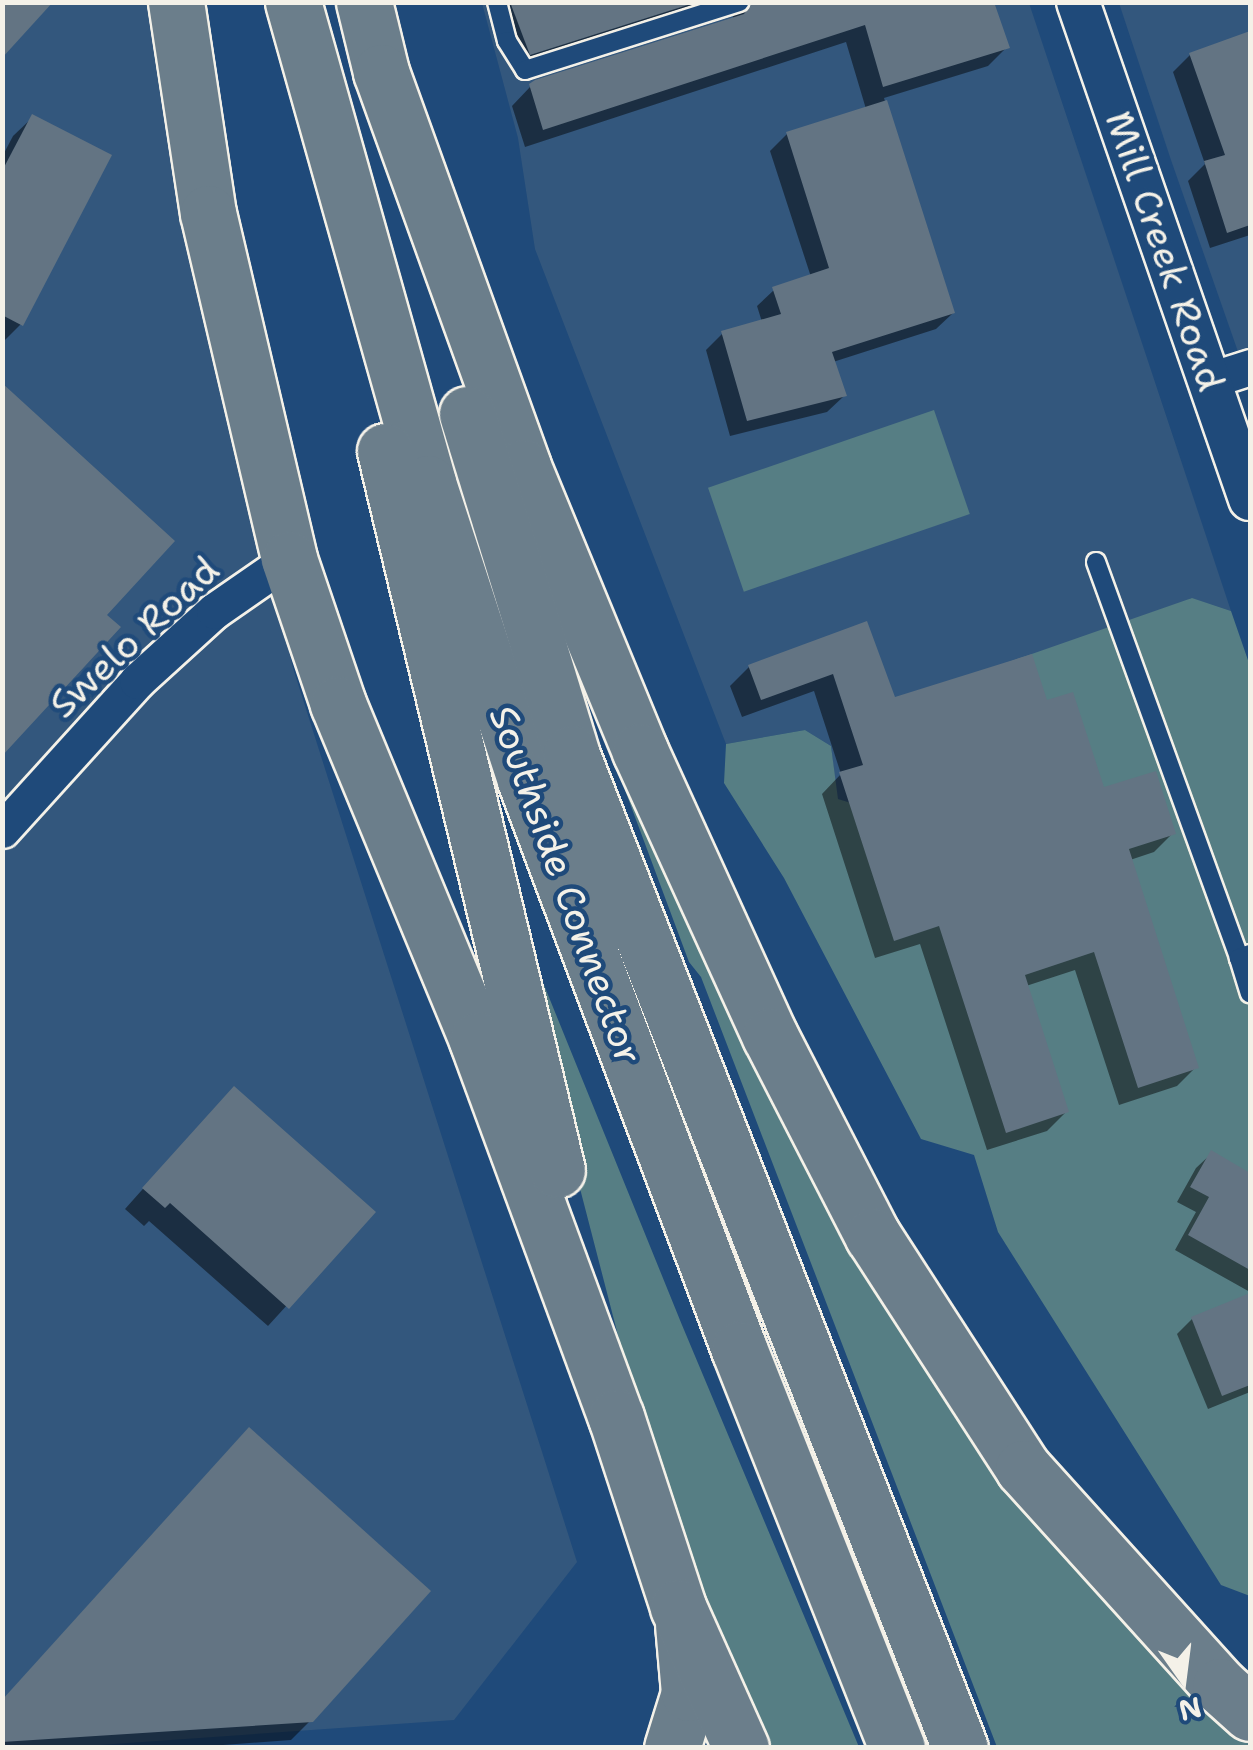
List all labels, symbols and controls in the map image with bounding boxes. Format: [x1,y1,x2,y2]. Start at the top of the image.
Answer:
street label: Mill Creek Road [1096,105,1234,397]
street label: Swelo Road [40,547,228,727]
street label: Southside Connector [480,700,652,1070]
north arrow [1133,1630,1233,1730]
text: N [1175,1688,1206,1730]

